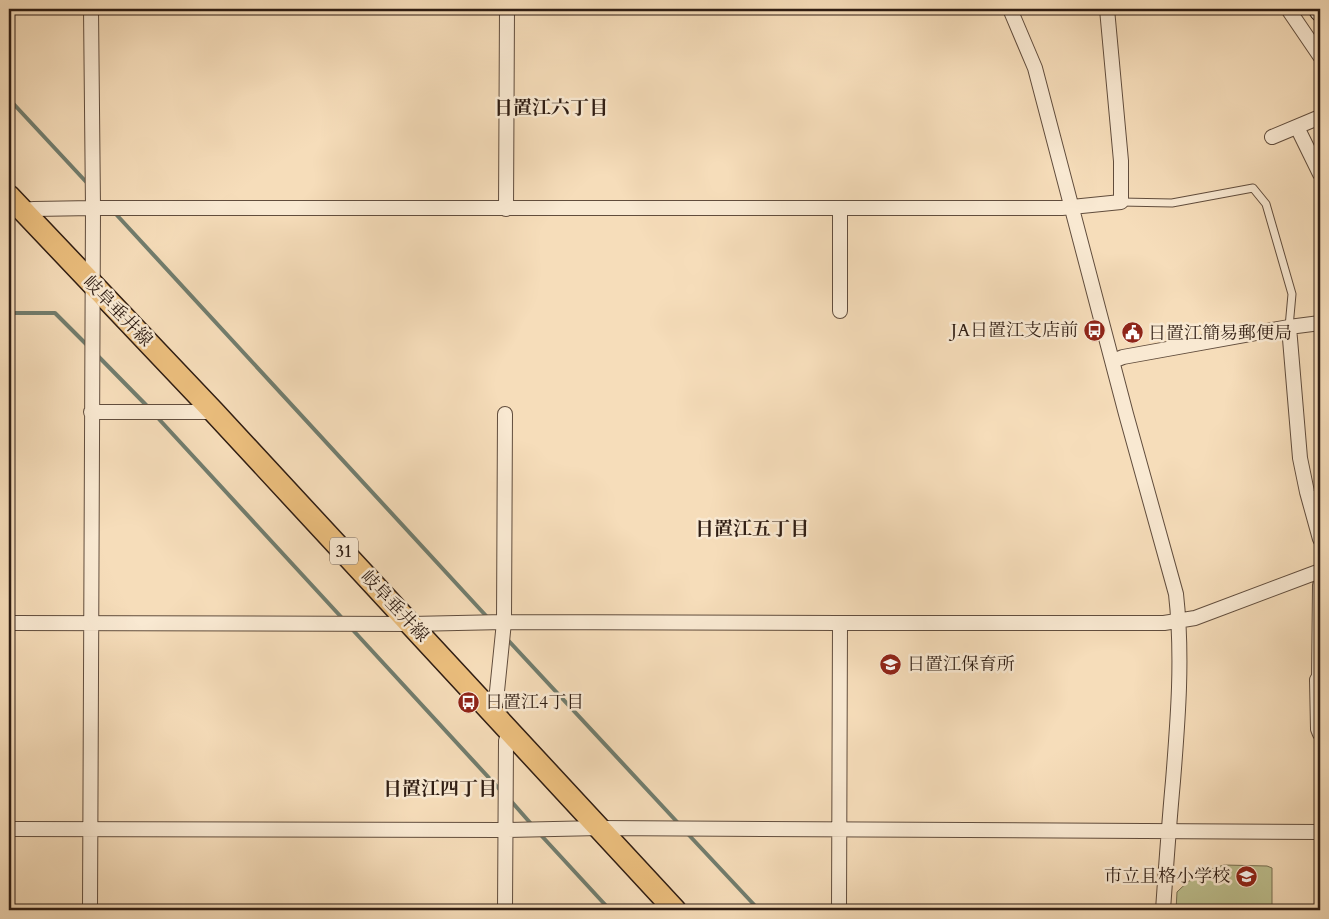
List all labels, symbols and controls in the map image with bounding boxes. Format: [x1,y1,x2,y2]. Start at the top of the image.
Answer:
district label: 日置江六丁目 [494,95,608,121]
street label: 岐阜垂井線 [77,270,158,352]
place label: JA日置江支店前 [948,318,1078,343]
bus stop icon: JA日置江支店前 [1082,318,1106,342]
public building icon: 日置江簡易郵便局 [1120,321,1144,345]
place label: 日置江簡易郵便局 [1148,321,1292,346]
district label: 日置江五丁目 [695,516,809,542]
road number: 31 [330,538,358,564]
street label: 岐阜垂井線 [355,565,434,648]
school or university icon: 日置江保育所 [879,652,903,676]
place label: 日置江保育所 [907,652,1015,677]
bus stop icon: 日置江4丁目 [457,690,481,714]
place label: 日置江4丁目 [485,690,584,715]
district label: 日置江四丁目 [383,776,497,802]
place label: 市立且格小学校 [1104,864,1230,889]
school or university icon: 市立且格小学校 [1234,864,1258,888]

